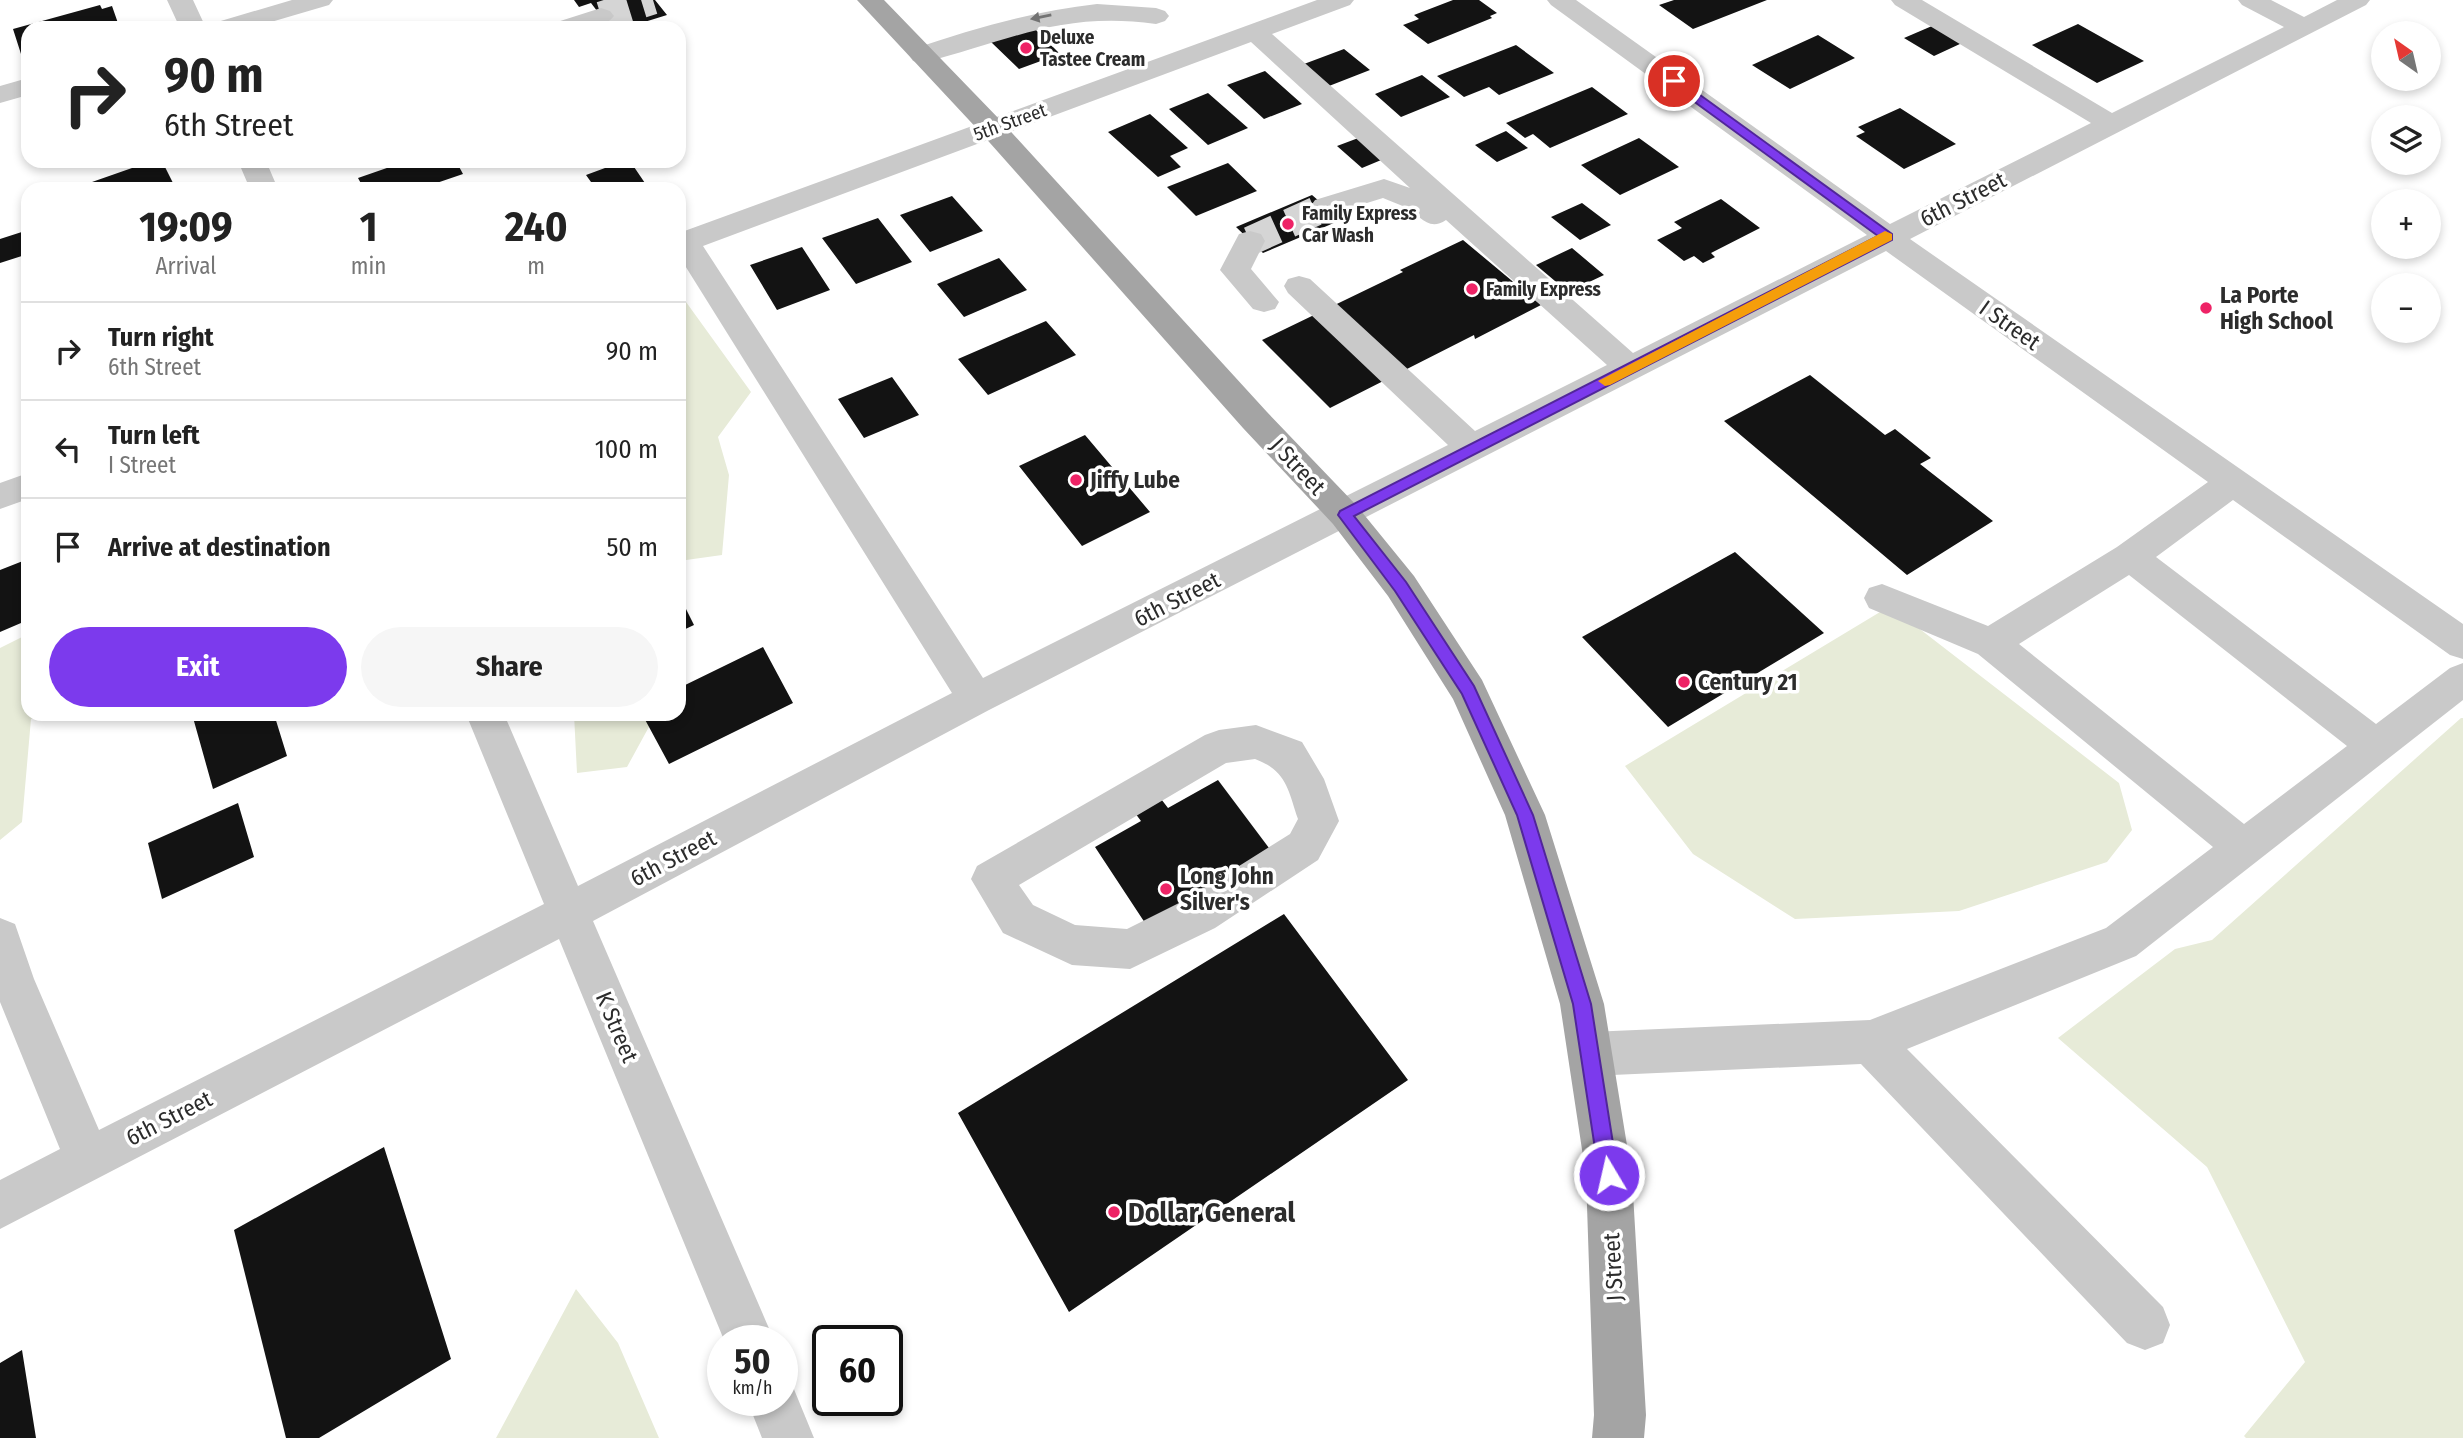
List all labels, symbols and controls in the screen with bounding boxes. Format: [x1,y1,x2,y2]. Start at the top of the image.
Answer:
one-way arrow [1030,12,1052,23]
north arrow [2371,21,2441,91]
map controls [2371,21,2441,343]
place label: Deluxe Tastee Cream [1040,26,1145,71]
marker: Deluxe Tastee Cream [1018,40,1034,56]
text: 90 m [164,46,264,105]
icon: right [49,49,140,140]
pin [1644,51,1704,111]
icon: arrive [1655,62,1693,100]
street label: 5th Street [970,98,1050,146]
button: layers [2371,105,2441,175]
text: 6th Street [164,106,293,144]
street label: 6th Street [1915,165,2011,233]
button: + [2371,189,2441,259]
text: 19:09 [139,202,233,252]
text: 1 [360,202,378,252]
text: 240 [505,202,568,252]
place label: Family Express Car Wash [1302,202,1418,247]
marker: Family Express Car Wash [1280,216,1296,232]
text: Arrival [155,252,216,280]
text: min [351,252,386,280]
text: m [527,252,545,280]
button: − [2371,273,2441,343]
place label: Family Express [1486,278,1602,301]
marker: Family Express [1464,281,1480,297]
place label: La Porte High School [2220,281,2334,335]
street label: I Street [1974,294,2046,356]
marker: La Porte High School [2198,300,2214,316]
text: Turn right [108,322,214,353]
icon: right [49,332,87,370]
text: 90 m [606,336,658,367]
text: 6th Street [108,353,201,381]
text: Turn left [108,420,200,451]
icon: left [49,430,87,468]
street label: J Street [1264,431,1332,501]
text: 100 m [595,434,658,465]
text: I Street [108,451,176,479]
place label: Jiffy Lube [1089,466,1180,494]
marker: Jiffy Lube [1068,472,1084,488]
icon: arrive [49,528,87,566]
text: Arrive at destination [108,532,331,563]
text: 50 m [606,532,658,563]
street label: 6th Street [1129,565,1225,633]
button: Exit [49,627,347,707]
button: Share [361,627,658,707]
place label: Century 21 [1698,668,1797,696]
marker: Century 21 [1676,674,1692,690]
street label: 6th Street [625,824,721,892]
place label: Long John Silver's [1180,862,1274,916]
marker: Long John Silver's [1158,881,1174,897]
street label: K Street [590,987,645,1067]
street label: 6th Street [121,1084,217,1152]
position arrow [1572,1138,1646,1212]
place label: Dollar General [1128,1196,1295,1229]
marker: Dollar General [1106,1204,1122,1220]
street label: J Street [1597,1232,1629,1302]
speed limit sign: 60 [812,1325,903,1416]
text: 50 [734,1340,771,1382]
text: km/h [732,1377,773,1399]

